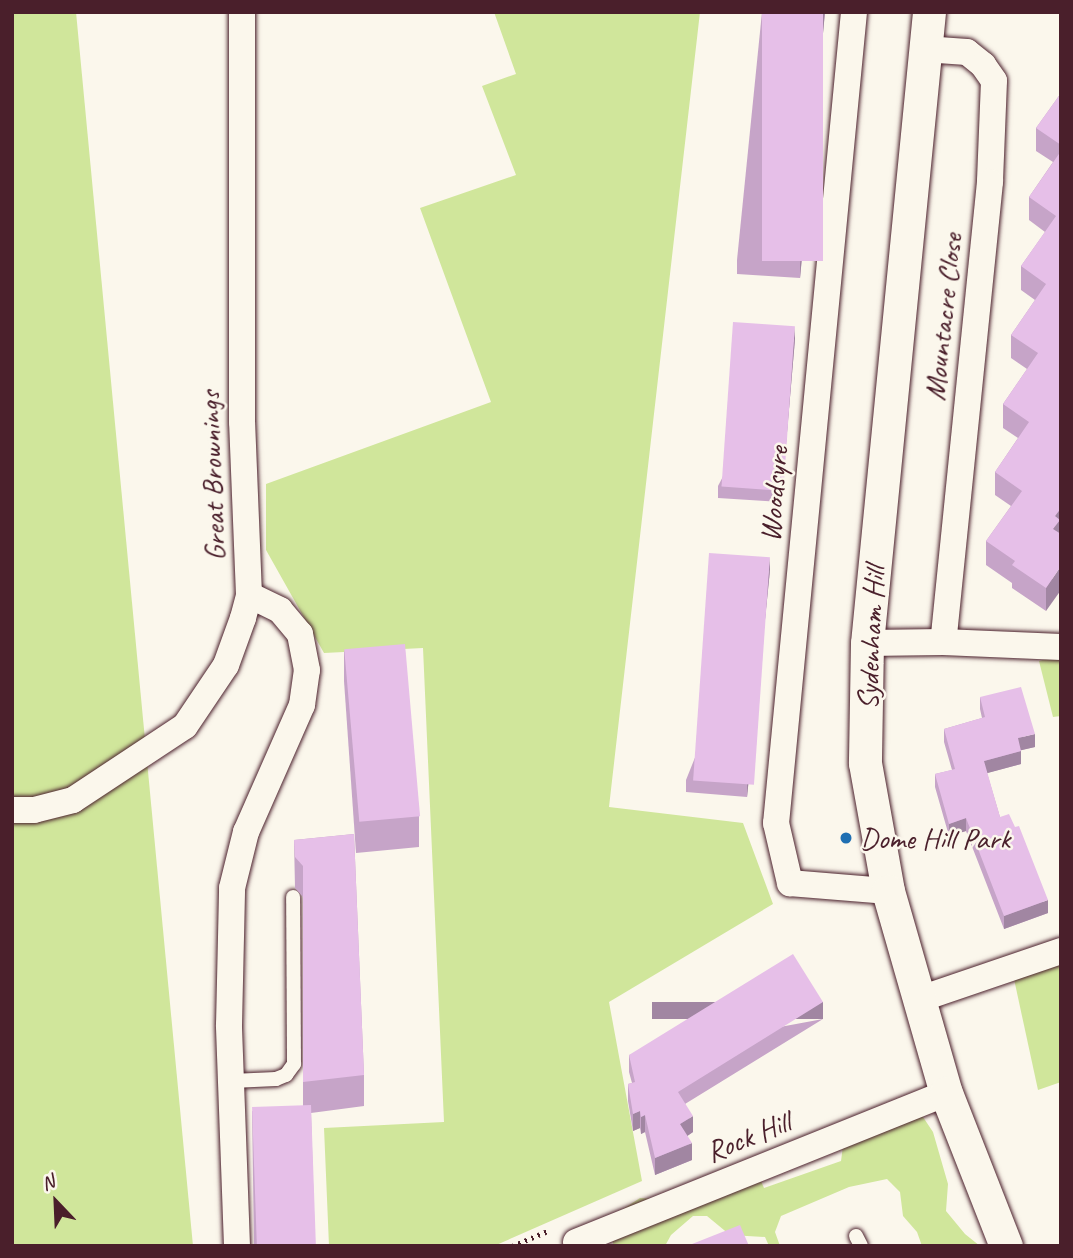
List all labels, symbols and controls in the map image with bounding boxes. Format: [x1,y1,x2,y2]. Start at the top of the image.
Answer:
street label: Mountacre Close [916,232,970,402]
street label: Great Brownings [191,390,233,562]
street label: Woodsyre [752,445,796,543]
street label: Sydenham Hill [849,565,893,711]
place label: Dome Hill Park [860,820,1010,856]
marker: Dome Hill Park [838,830,854,846]
street label: Rock Hill [700,1104,796,1170]
north arrow [21,1167,91,1237]
text: N [38,1169,58,1196]

